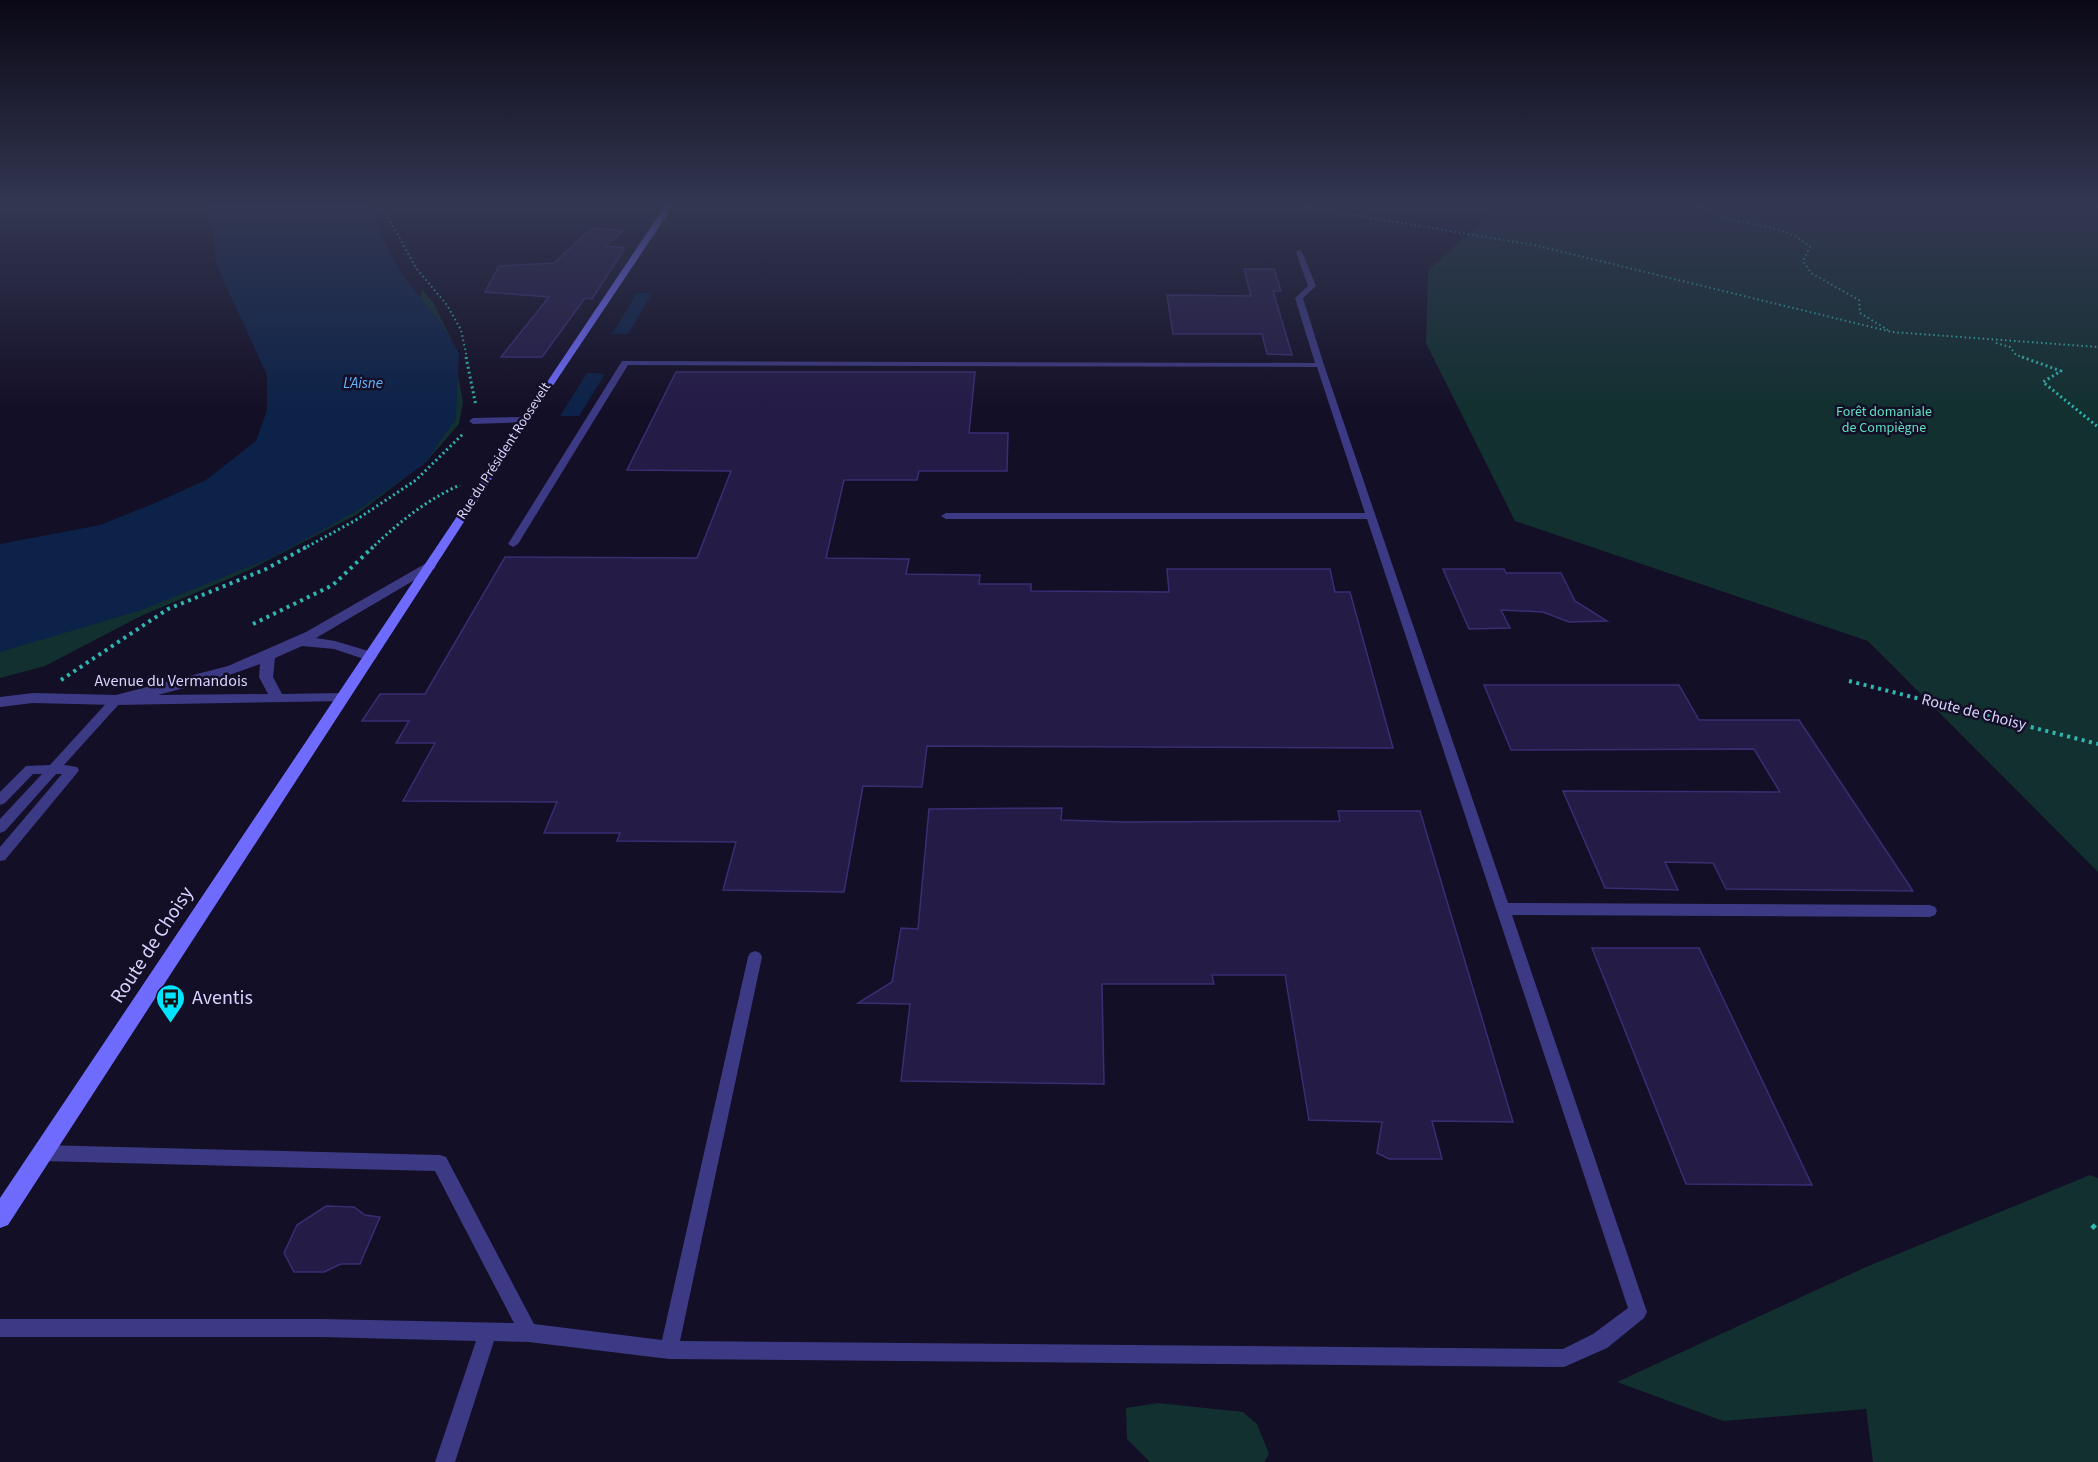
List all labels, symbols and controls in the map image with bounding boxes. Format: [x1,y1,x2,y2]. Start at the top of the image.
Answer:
water label: L'Aisne [343,373,383,394]
street label: Rue du Président Roosevelt [452,378,556,524]
park label: Forêt domaniale de Compiègne [1836,402,1932,438]
street label: Avenue du Vermandois [94,670,248,692]
street label: Route de Choisy [1919,688,2029,736]
street label: Route de Choisy [104,881,201,1009]
bus stop icon: Aventis [155,982,187,1024]
place label: Aventis [192,984,253,1012]

